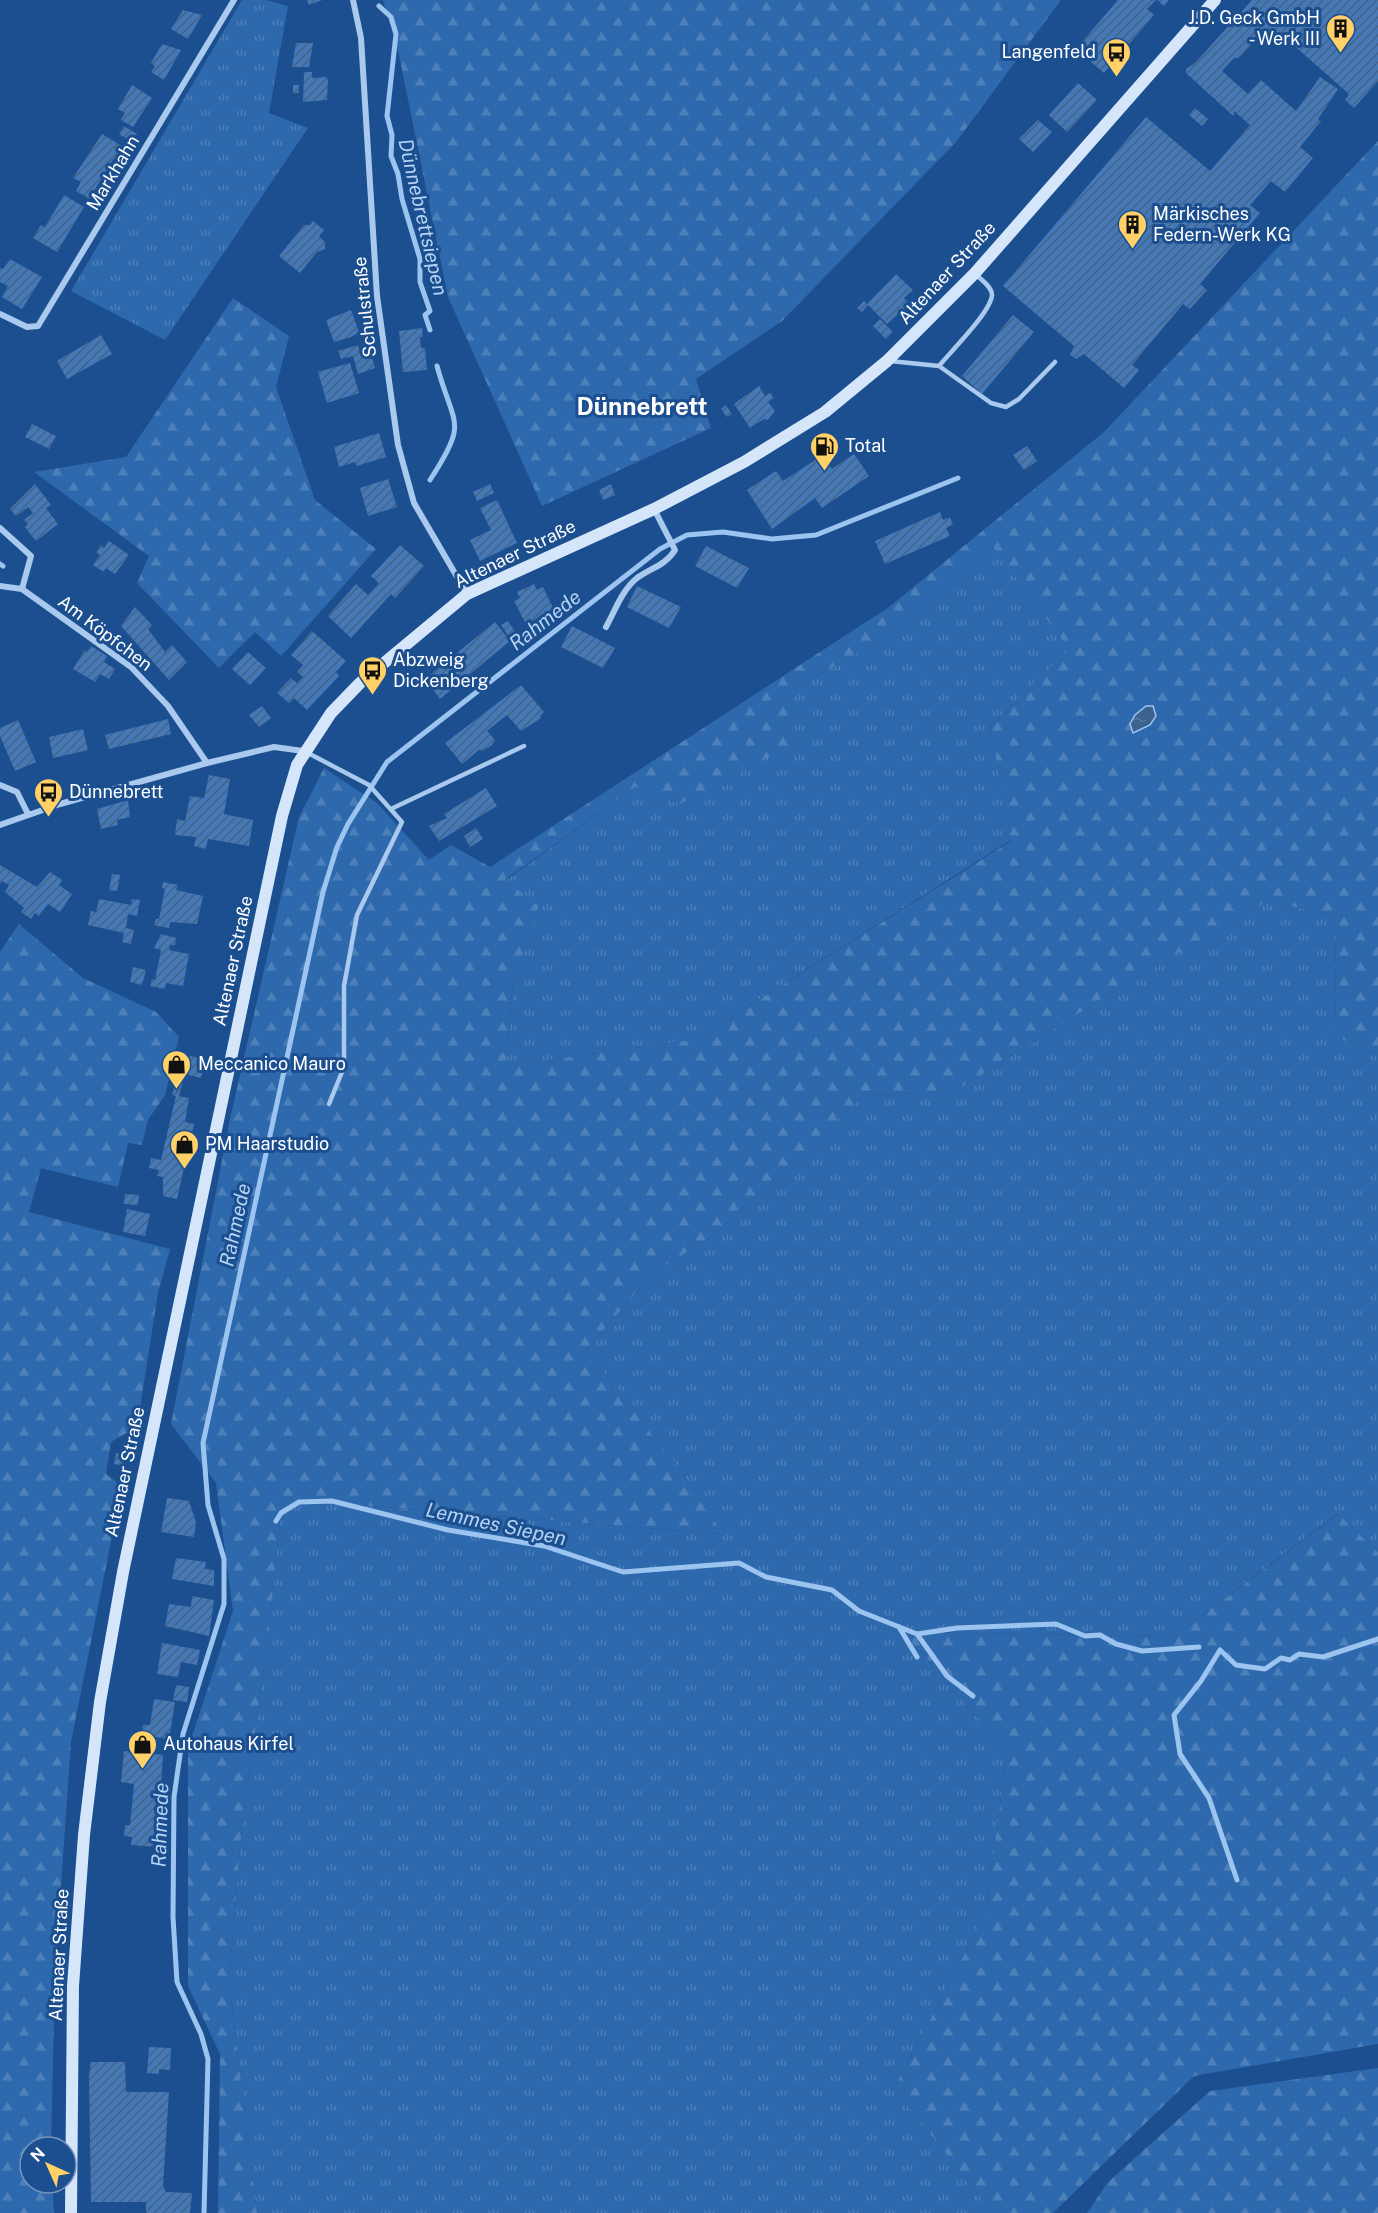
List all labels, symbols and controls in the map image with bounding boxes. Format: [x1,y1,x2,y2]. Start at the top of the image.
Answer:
place label: J.D. Geck GmbH - Werk III [1188,7,1320,49]
building icon: J.D. Geck GmbH - Werk III [1325,12,1357,54]
bus stop icon: Langenfeld [1101,36,1133,78]
place label: Langenfeld [1001,41,1096,62]
street label: Markhahn [82,131,143,214]
water label: Dünnebrettsiepen [393,136,453,298]
place label: Märkisches Federn-Werk KG [1153,203,1291,245]
building icon: Märkisches Federn-Werk KG [1116,208,1148,250]
street label: Altenaer Straße [894,217,1000,328]
street label: Schulstraße [349,256,380,358]
district label: Dünnebrett [576,392,708,420]
fuel station icon: Total [808,430,840,472]
place label: Total [845,435,887,456]
street label: Altenaer Straße [451,515,579,592]
water label: Rahmede [504,584,586,656]
street label: Am Köpfchen [54,590,157,675]
place label: Abzweig Dickenberg [393,649,489,691]
bus stop icon: Abzweig Dickenberg [356,654,388,696]
bus stop icon: Dünnebrett [32,776,64,818]
place label: Dünnebrett [69,781,164,802]
street label: Altenaer Straße [208,894,257,1028]
shop icon: Meccanico Mauro [161,1048,193,1090]
place label: Meccanico Mauro [198,1053,346,1074]
shop icon: PM Haarstudio [168,1128,200,1170]
place label: PM Haarstudio [205,1133,329,1154]
water label: Rahmede [214,1181,256,1269]
street label: Altenaer Straße [100,1405,149,1539]
water label: Lemmes Siepen [424,1497,568,1551]
shop icon: Autohaus Kirfel [126,1728,158,1770]
place label: Autohaus Kirfel [163,1733,294,1754]
water label: Rahmede [147,1782,173,1868]
street label: Altenaer Straße [45,1888,72,2022]
north arrow [18,2135,78,2195]
text: N [27,2144,49,2166]

